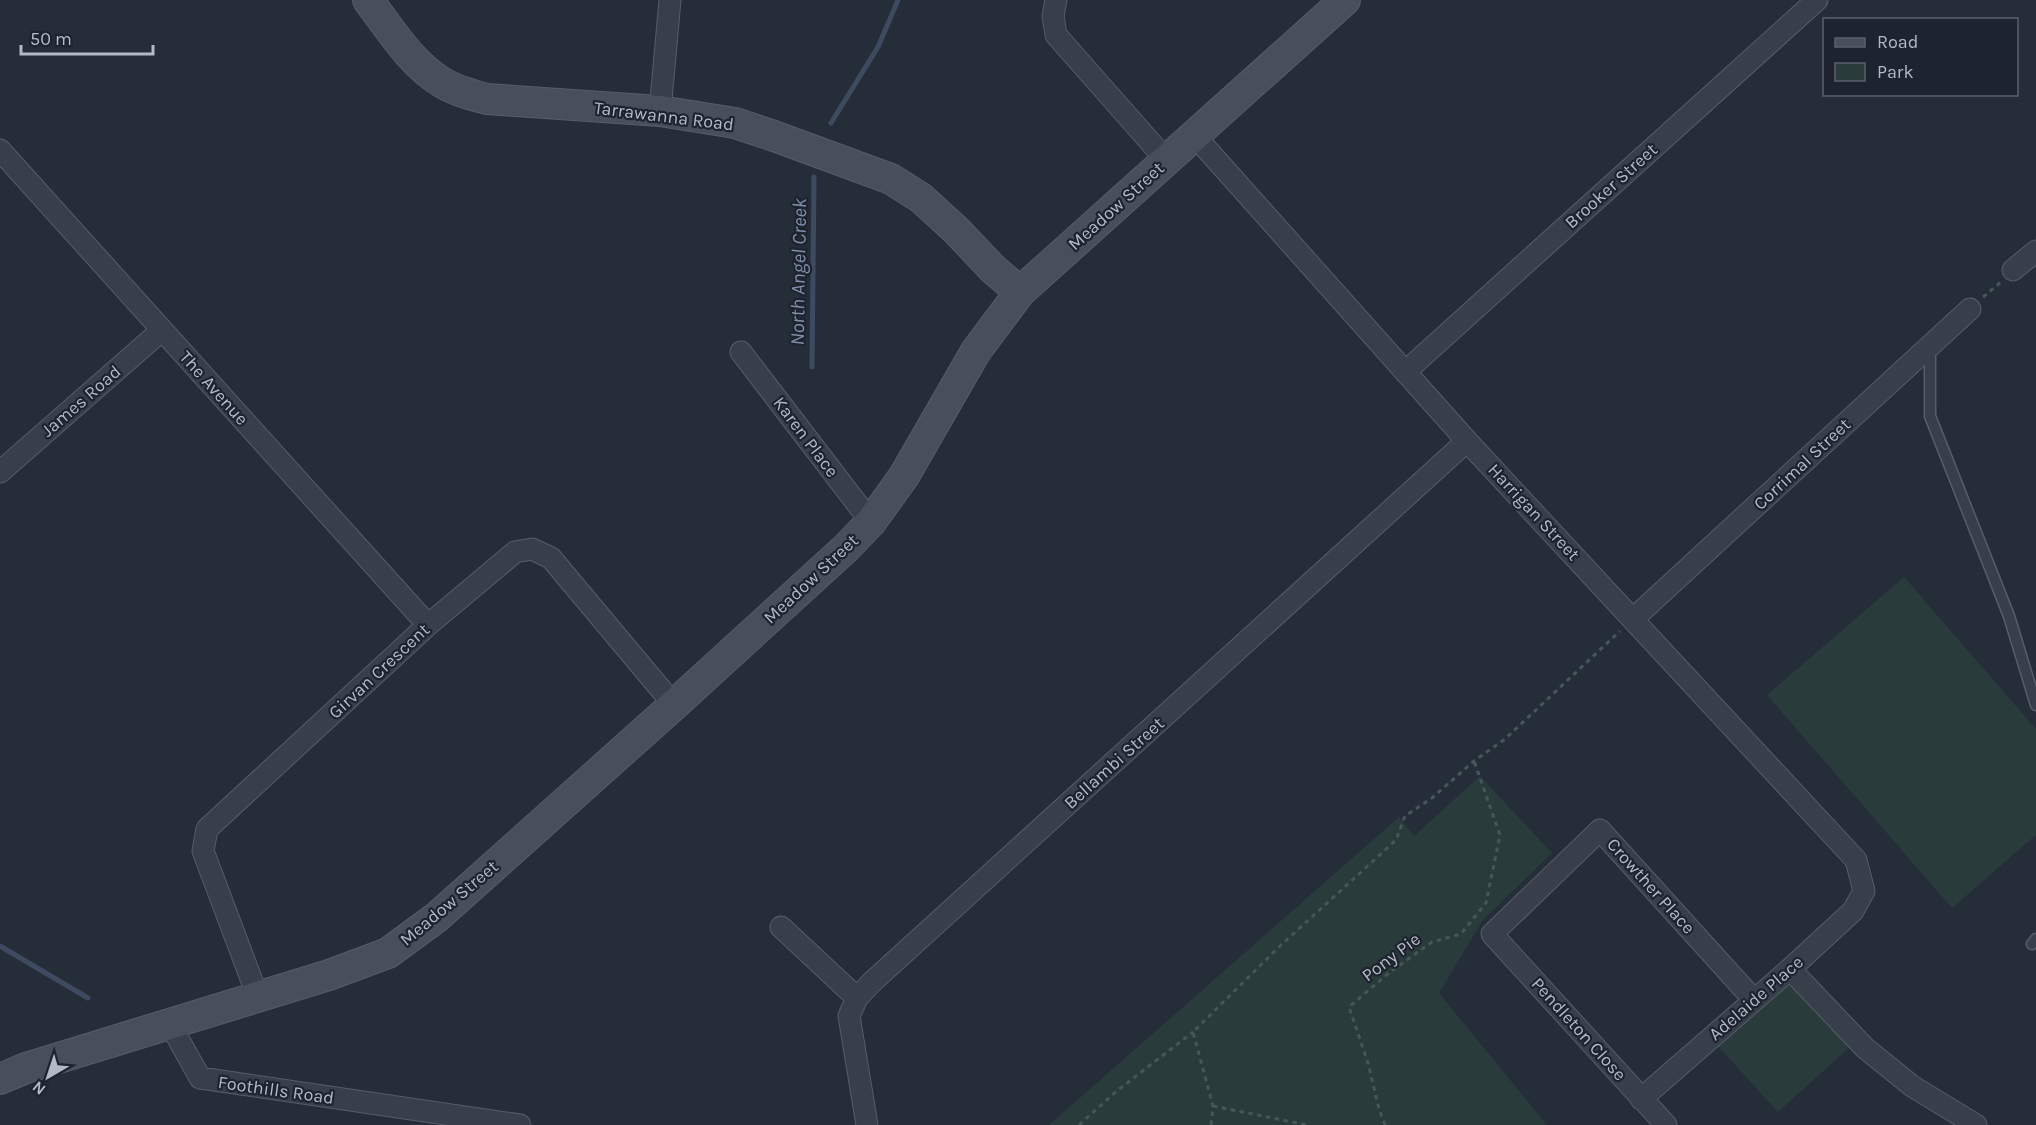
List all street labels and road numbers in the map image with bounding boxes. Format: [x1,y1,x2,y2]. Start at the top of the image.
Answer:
street label: Tarrawanna Road [593,97,735,135]
street label: Brooker Street [1560,139,1662,233]
street label: Meadow Street [1063,157,1169,255]
street label: The Avenue [175,346,253,430]
street label: James Road [37,360,125,442]
street label: Karen Place [769,392,843,482]
street label: Corrimal Street [1749,413,1855,515]
street label: Harrigan Street [1483,459,1585,565]
street label: Meadow Street [759,529,863,629]
street label: Girvan Crescent [324,618,434,723]
street label: Bellambi Street [1059,712,1169,814]
street label: Crowther Place [1602,833,1700,939]
street label: Meadow Street [395,855,503,951]
street label: Pony Pie [1357,928,1425,986]
street label: Adelaide Place [1704,951,1808,1045]
street label: Pendleton Close [1527,973,1631,1085]
street label: Foothills Road [217,1071,335,1109]

